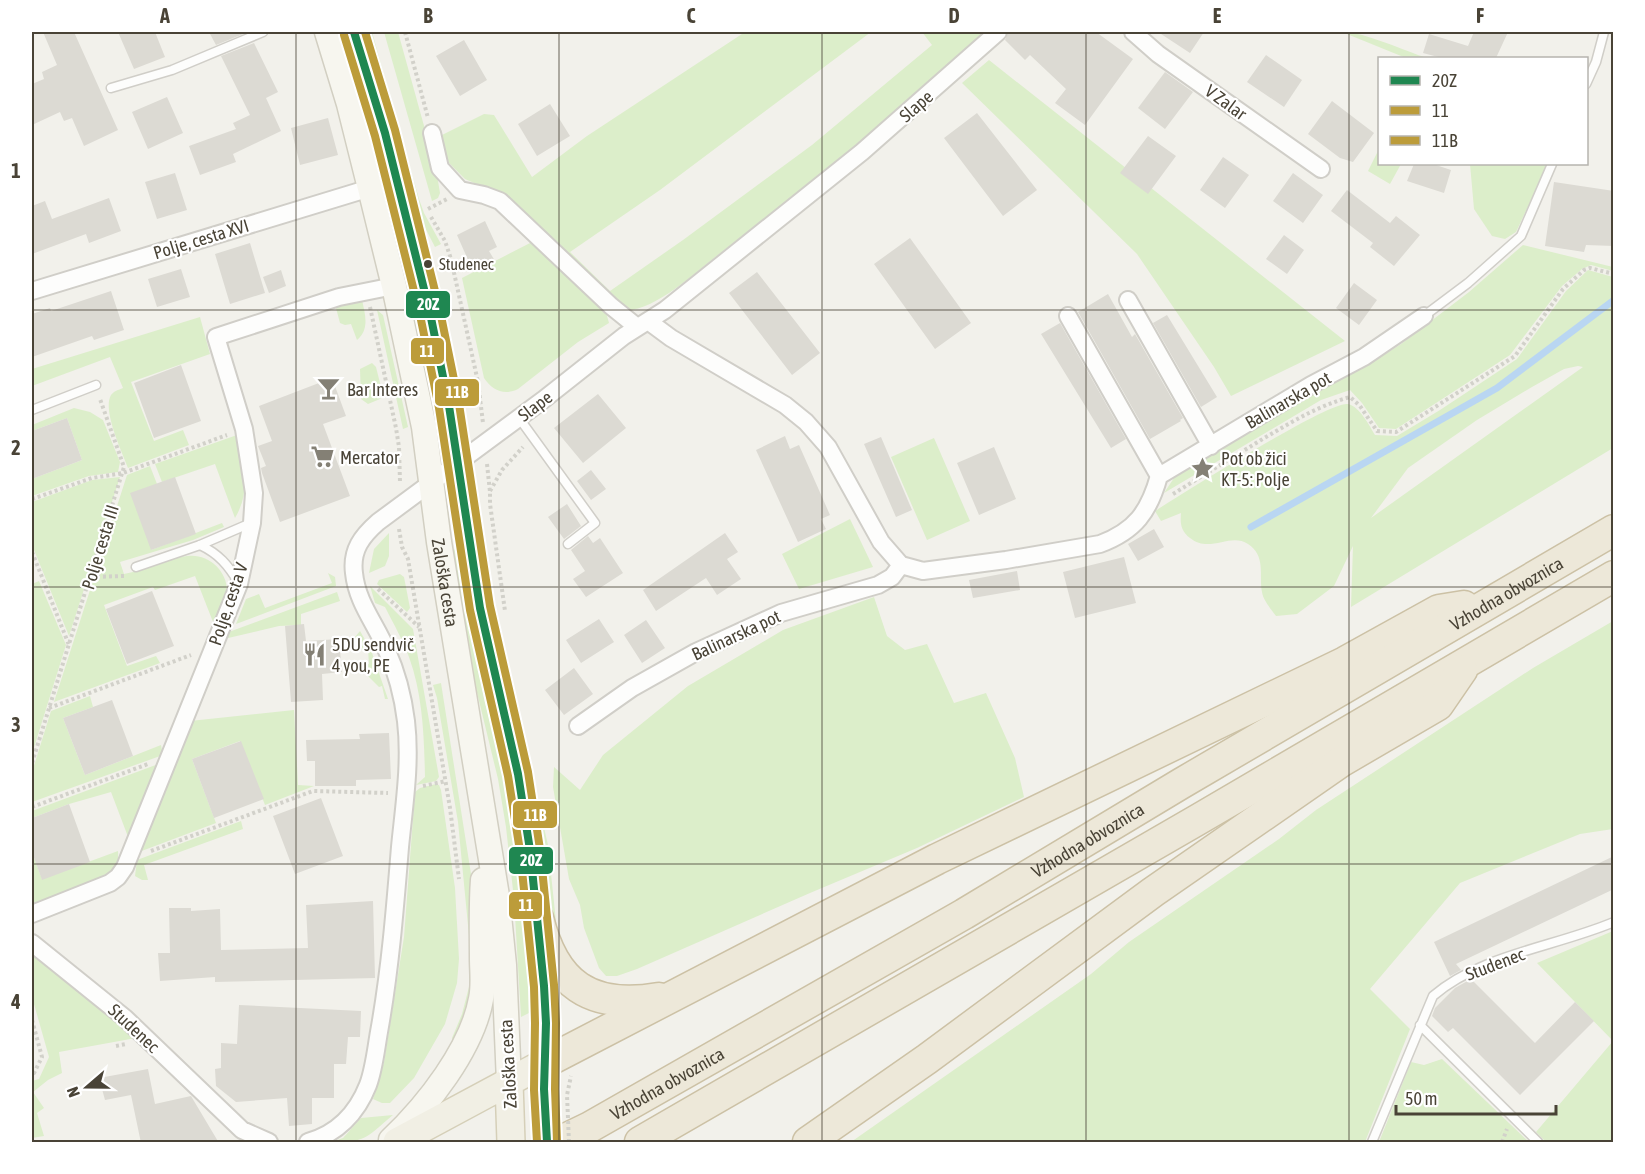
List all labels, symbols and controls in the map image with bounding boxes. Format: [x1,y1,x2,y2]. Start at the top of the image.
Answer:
text: A [159,4,170,27]
text: B [423,4,433,27]
text: C [687,4,696,27]
text: D [948,4,960,27]
text: E [1213,4,1222,27]
text: F [1476,4,1484,27]
legend [1378,57,1588,165]
text: 20Z [1432,70,1457,91]
street label: V Zalar [1201,80,1251,124]
street label: Slape [895,86,937,126]
text: 11 [1432,100,1449,121]
text: 11B [1432,130,1458,151]
text: 1 [11,159,21,182]
street label: Polje, cesta XVI [151,215,251,263]
place label: Studenec [439,255,494,273]
marker: Studenec [422,258,434,270]
line badge: 20Z [405,290,451,319]
text: 20Z [417,295,440,313]
line badge: 11 [410,337,445,365]
text: 11 [419,342,435,360]
street label: Balinarska pot [1241,367,1335,433]
bar icon: Bar Interes [316,376,342,402]
line badge: 11B [434,378,480,407]
place label: Bar Interes [347,379,418,400]
text: 11B [446,383,469,401]
street label: Slape [514,386,556,426]
text: 2 [11,436,21,459]
supermarket icon: Mercator [309,444,335,470]
place label: Mercator [340,447,400,468]
place label: Pot ob žici KT-5: Polje [1221,448,1290,490]
place icon: Pot ob žici KT-5: Polje [1190,455,1216,481]
street label: Polje cesta III [77,502,123,592]
street label: Zaloška cesta [428,537,463,628]
street label: Vzhodna obvoznica [1446,552,1567,634]
street label: Polje, cesta V [204,560,252,648]
street label: Balinarska pot [688,605,784,665]
place label: 5DU sendvič 4 you, PE [332,634,414,676]
restaurant icon: 5DU sendvič 4 you, PE [301,641,327,667]
text: 3 [11,713,21,736]
street label: Vzhodna obvoznica [1028,798,1148,882]
line badge: 11B [512,800,558,829]
text: 11B [524,806,547,824]
line badge: 20Z [508,846,554,875]
text: 20Z [520,851,543,869]
line badge: 11 [508,891,543,920]
text: 11 [518,896,534,914]
street label: Studenec [1462,943,1528,985]
text: 4 [10,990,21,1013]
street label: Studenec [104,999,164,1057]
street label: Zaloška cesta [495,1019,521,1109]
street label: Vzhodna obvoznica [606,1043,728,1124]
north arrow [57,1057,117,1117]
scale bar [1396,1078,1556,1116]
text: N [63,1085,83,1100]
text: 50 m [1405,1088,1437,1109]

